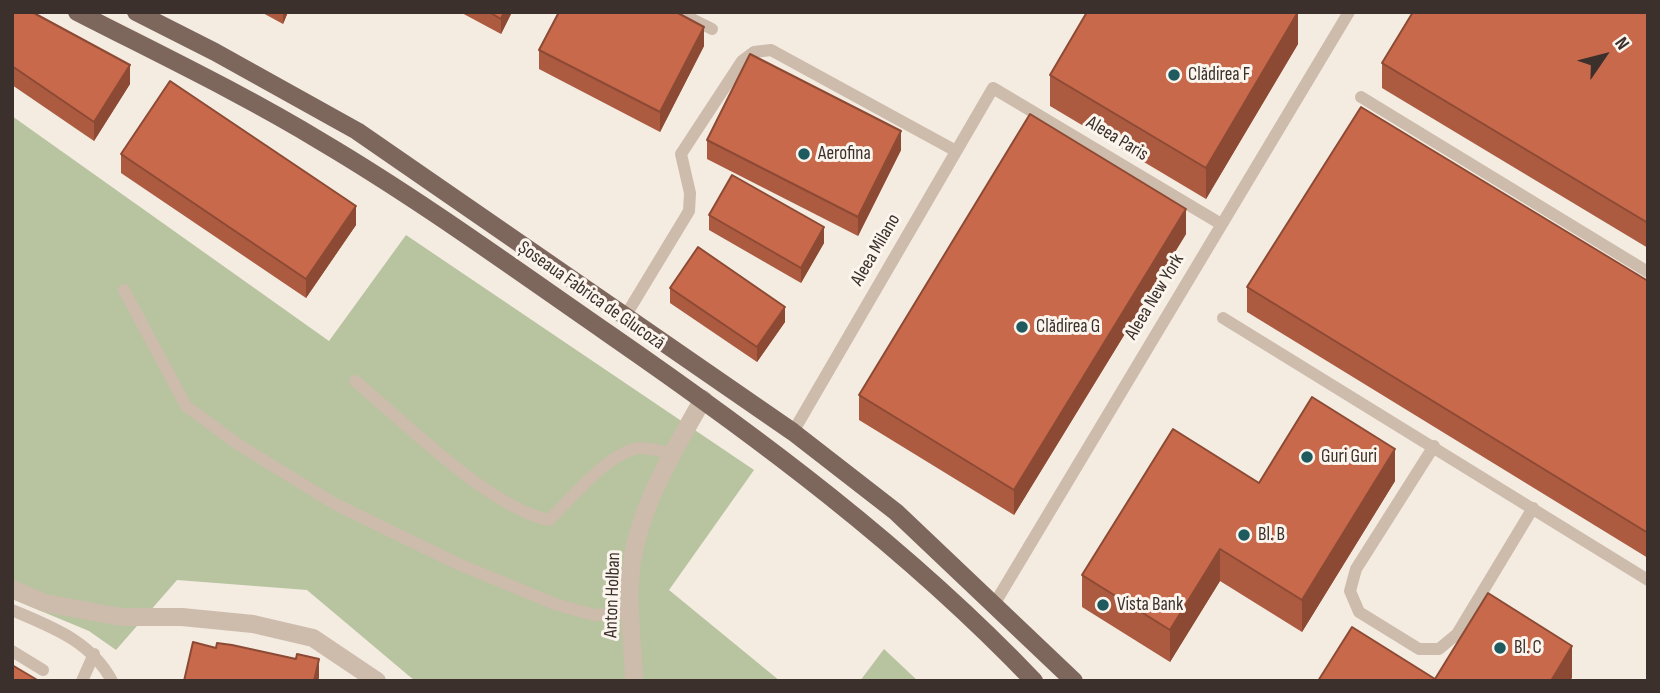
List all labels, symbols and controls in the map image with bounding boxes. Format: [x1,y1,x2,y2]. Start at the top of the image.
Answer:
north arrow [1569,21,1639,91]
text: N [1609,33,1634,54]
place label: Clădirea F [1188,64,1250,86]
marker: Clădirea F [1166,67,1182,83]
street label: Aleea Paris [1082,112,1152,166]
place label: Aerofina [818,143,871,165]
marker: Aerofina [796,146,812,162]
street label: Aleea Milano [846,210,906,290]
street label: Șoseaua Fabrica de Glucoză [513,237,669,355]
street label: Aleea New York [1120,250,1190,344]
place label: Clădirea G [1036,316,1100,338]
marker: Clădirea G [1014,319,1030,335]
place label: Guri Guri [1321,446,1377,468]
marker: Guri Guri [1299,449,1315,465]
place label: Bl. B [1258,524,1285,546]
marker: Bl. B [1236,527,1252,543]
street label: Anton Holban [600,552,626,638]
place label: Vista Bank [1117,594,1183,616]
marker: Vista Bank [1095,597,1111,613]
place label: Bl. C [1514,637,1542,659]
marker: Bl. C [1492,640,1508,656]

